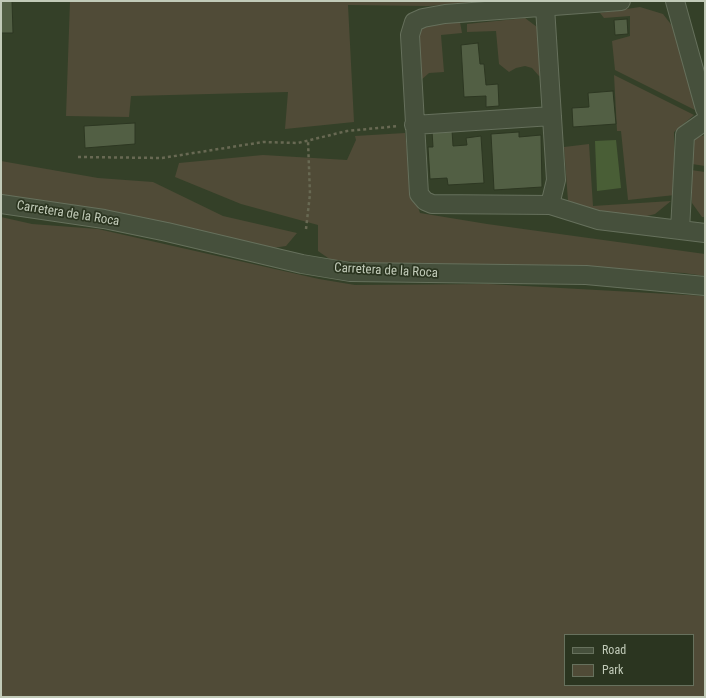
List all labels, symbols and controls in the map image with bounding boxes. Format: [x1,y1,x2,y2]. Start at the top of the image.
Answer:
street label: Carretera de la Roca [16,198,120,230]
street label: Carretera de la Roca [334,260,438,282]
legend [564,634,694,686]
text: Road [602,643,626,657]
text: Park [602,663,623,677]

